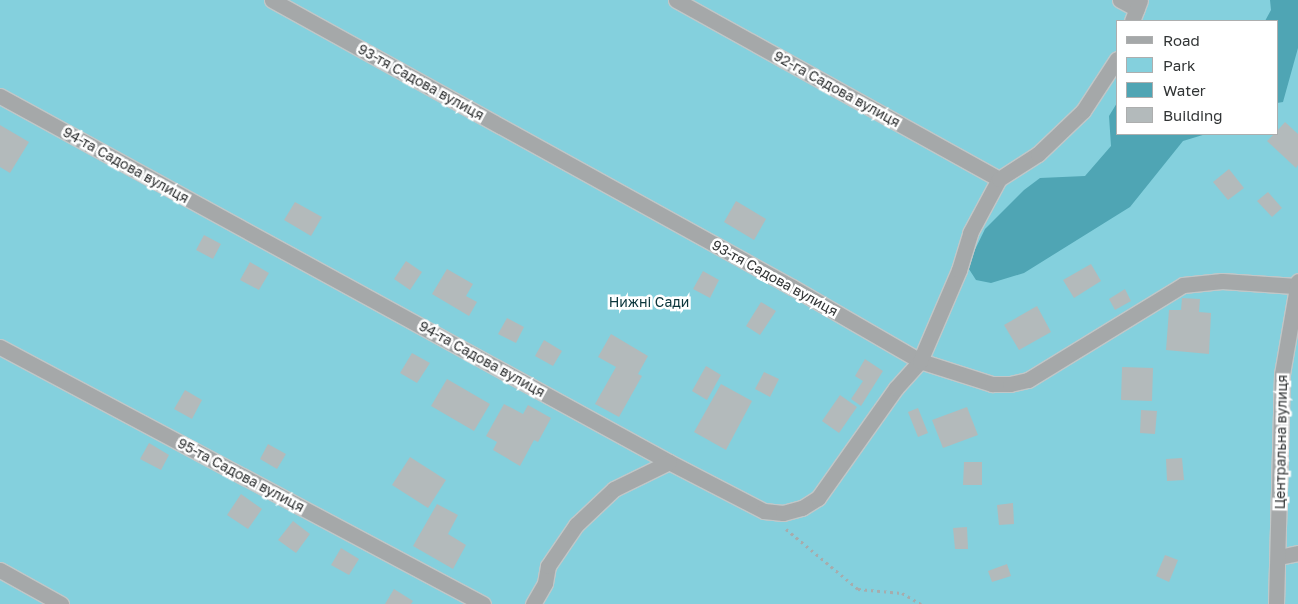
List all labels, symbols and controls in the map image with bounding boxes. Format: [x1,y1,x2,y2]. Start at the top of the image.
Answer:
legend [1116,20,1278,135]
text: Road [1163,31,1200,49]
street label: 93-тя Садова вулиця [355,40,487,124]
street label: 92-га Садова вулиця [771,47,903,131]
text: Park [1163,56,1195,74]
text: Water [1163,81,1206,99]
text: Building [1163,106,1223,124]
street label: 94-та Садова вулиця [60,123,192,207]
street label: 93-тя Садова вулиця [709,236,841,320]
park label: Нижні Сади [609,294,689,310]
street label: 94-та Садова вулиця [416,317,548,401]
street label: Центральна вулиця [1271,374,1291,510]
street label: 95-та Садова вулиця [175,434,307,516]

